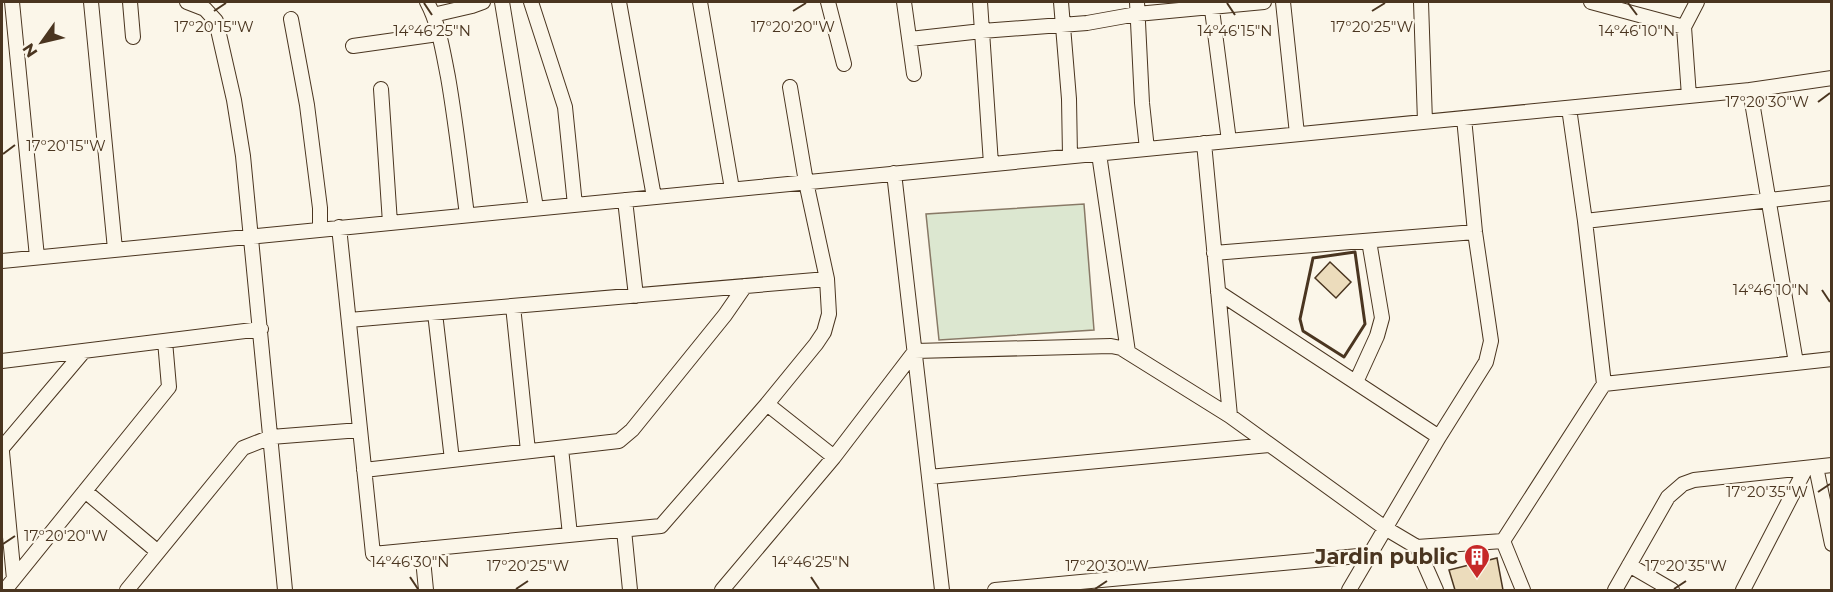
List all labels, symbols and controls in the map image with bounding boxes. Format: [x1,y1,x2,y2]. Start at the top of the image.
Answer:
north arrow [12,12,72,72]
text: 17°20'15"W [174,17,254,36]
text: 17°20'20"W [751,17,835,36]
text: 17°20'25"W [1331,17,1413,36]
text: 14°46'25"N [393,21,471,40]
text: 14°46'15"N [1198,21,1272,40]
text: 14°46'10"N [1599,21,1675,40]
text: N [18,39,41,61]
text: 17°20'30"W [1725,92,1809,111]
text: 17°20'15"W [26,136,106,155]
text: 14°46'10"N [1733,280,1809,299]
text: 17°20'35"W [1726,482,1808,501]
text: 17°20'20"W [24,526,108,545]
building icon: Jardin public [1462,542,1492,580]
place label: Jardin public [1314,544,1459,569]
text: 14°46'30"N [370,552,450,571]
text: 14°46'25"N [772,552,850,571]
text: 17°20'25"W [487,556,569,575]
text: 17°20'30"W [1065,556,1149,575]
text: 17°20'35"W [1645,556,1727,575]

